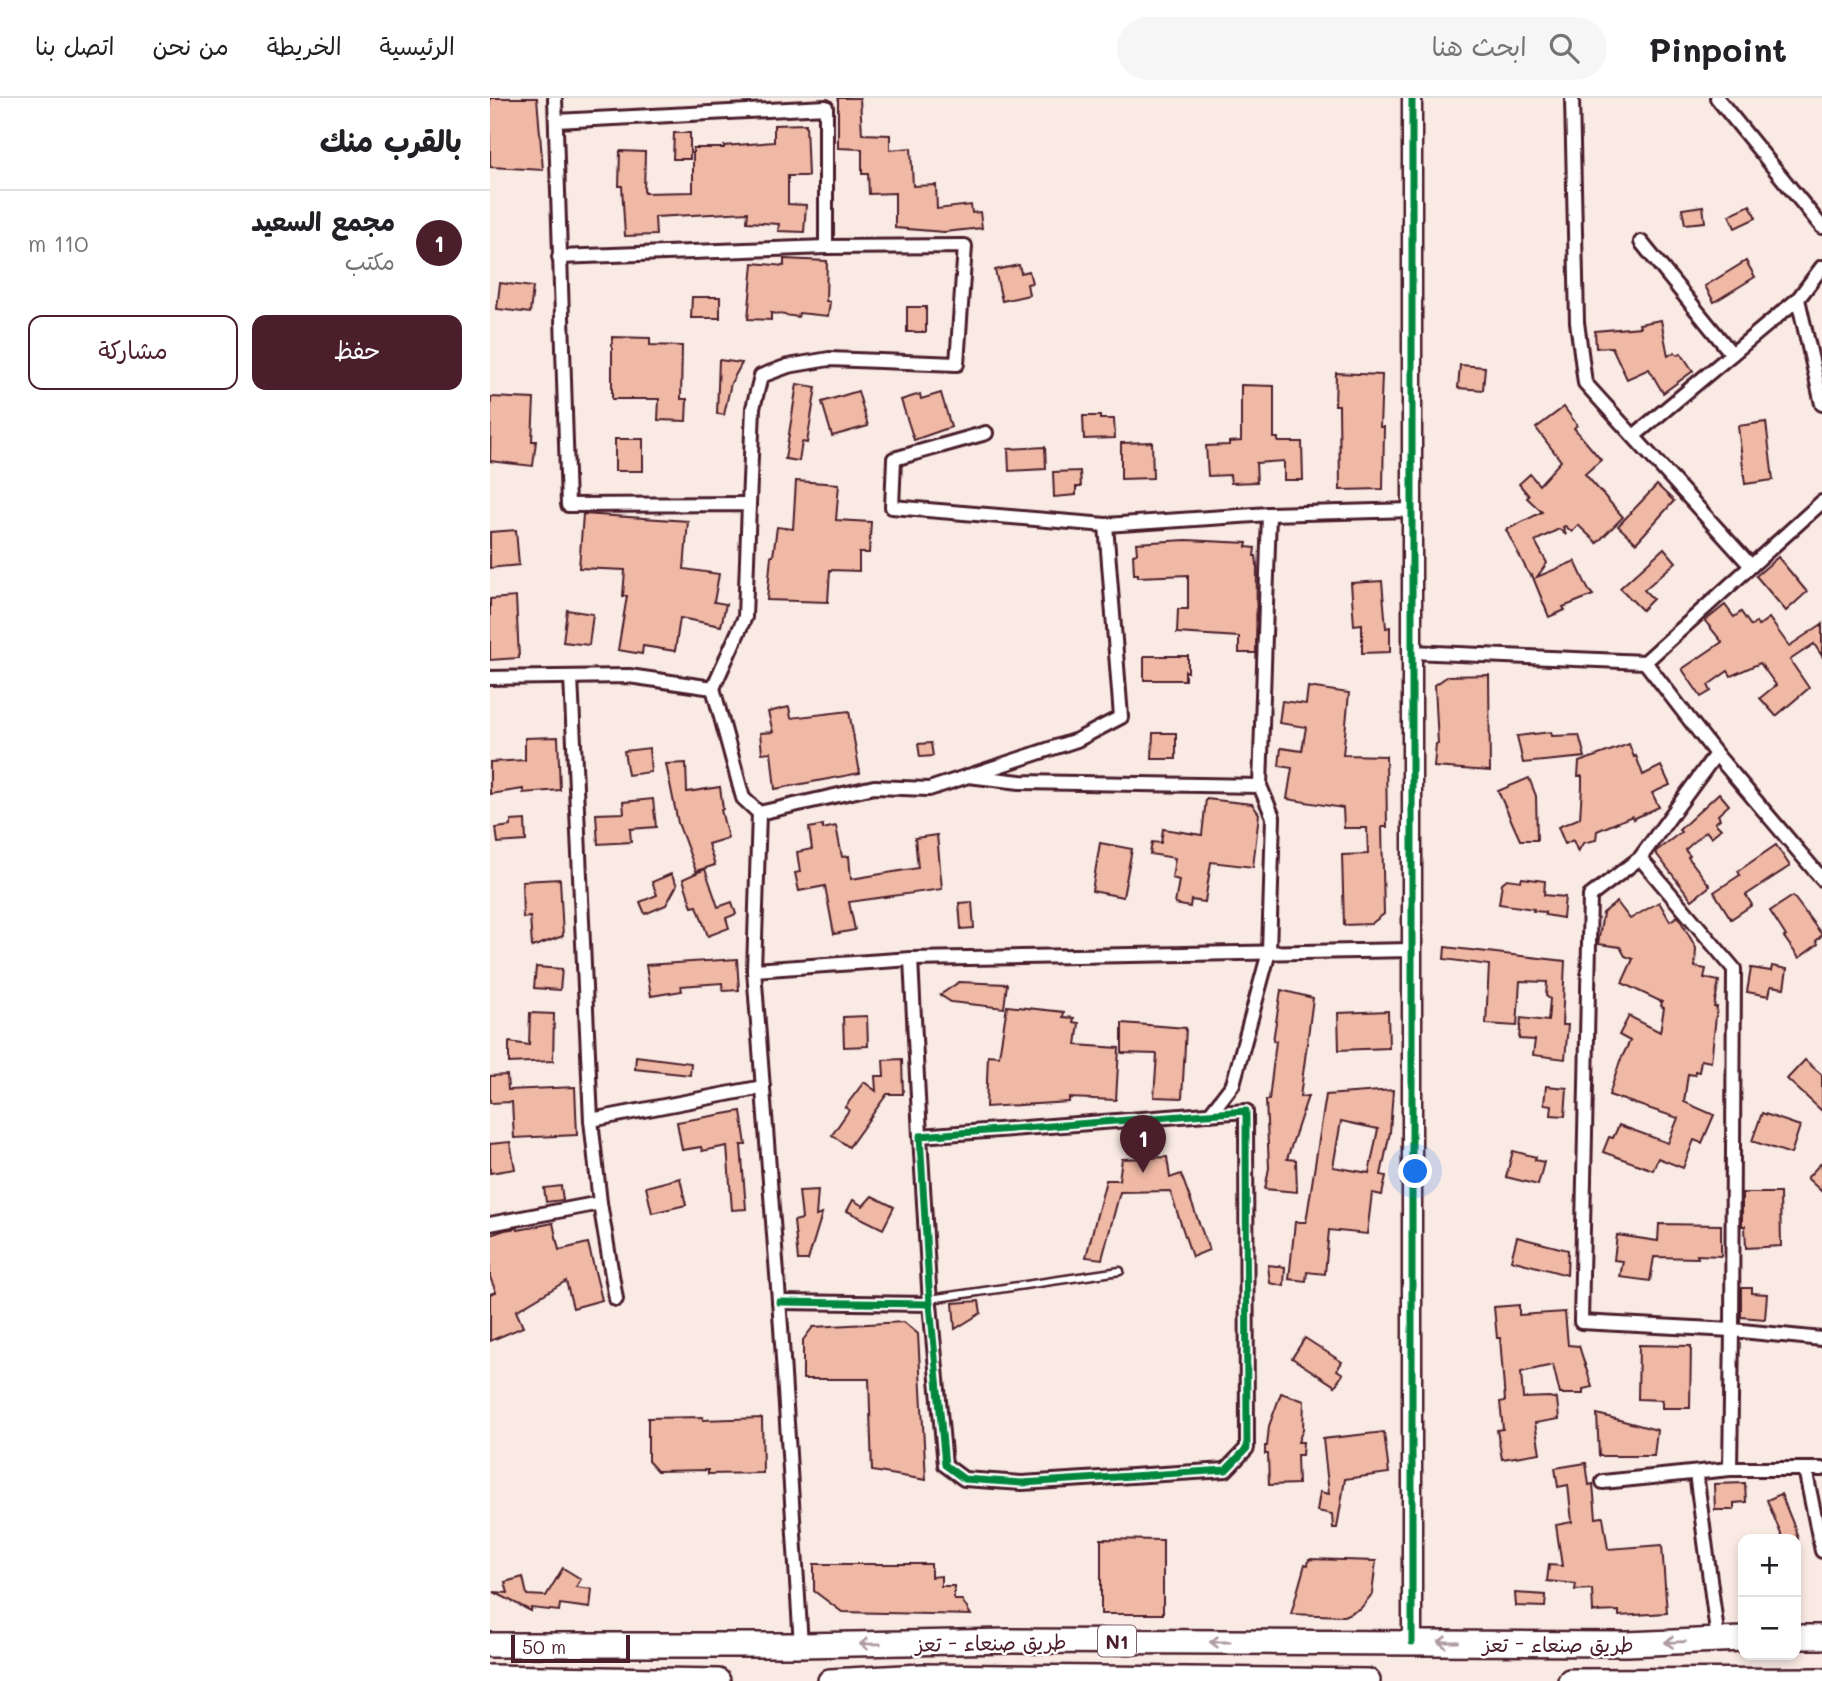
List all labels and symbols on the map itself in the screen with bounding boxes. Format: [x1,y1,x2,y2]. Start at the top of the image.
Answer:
pin: 1 [1120,1115,1166,1173]
your location [1398,1154,1432,1188]
road number: N1 [1098,1625,1136,1656]
street label: طريق صنعاء - تعز [913,1627,1067,1657]
street label: طريق صنعاء - تعز [1480,1630,1634,1657]
scale bar [511,1632,630,1664]
one-way arrow [1209,1635,1232,1649]
one-way arrow [1664,1635,1687,1648]
one-way arrow [1436,1636,1459,1649]
one-way arrow [859,1637,882,1651]

